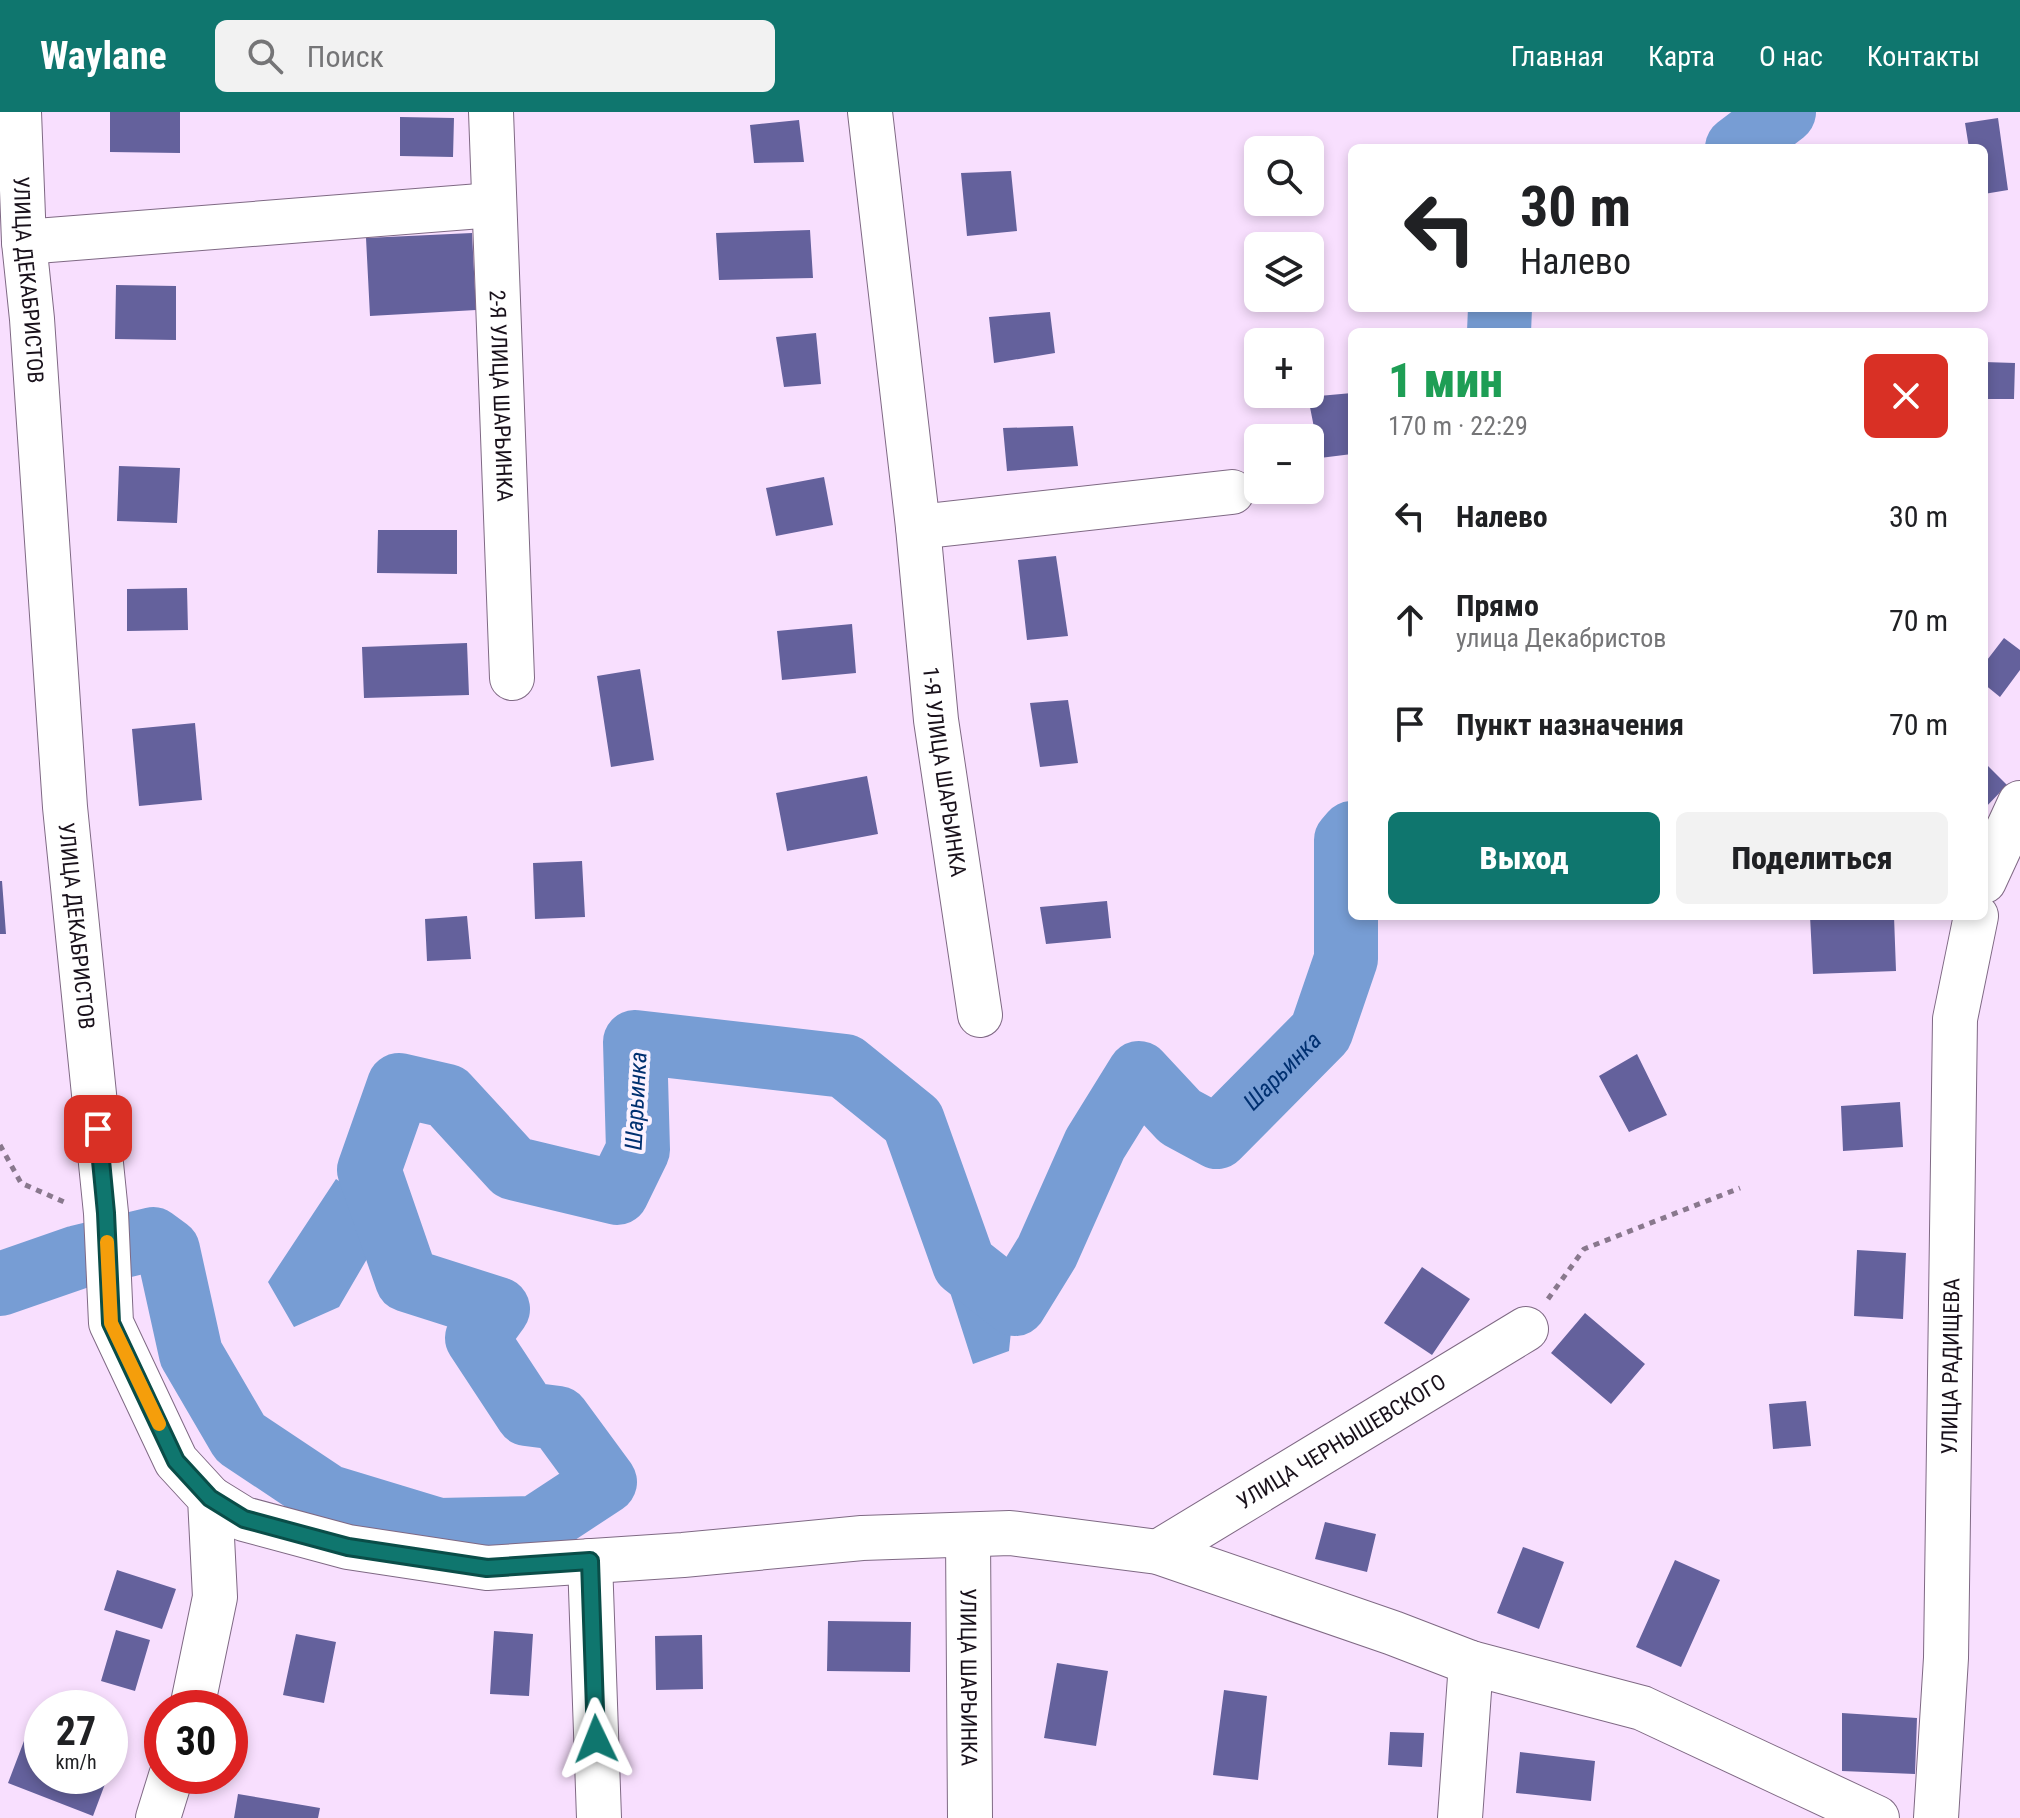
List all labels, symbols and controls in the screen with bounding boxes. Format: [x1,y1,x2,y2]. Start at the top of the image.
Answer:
search box [215,20,775,92]
text: Waylane [40,34,167,78]
icon: search [243,34,287,78]
text: Поиск [307,39,384,74]
text: Главная [1511,40,1604,73]
text: Карта [1648,40,1715,73]
text: О нас [1759,40,1823,73]
text: Контакты [1867,40,1980,73]
map controls [1244,136,1324,504]
button: search [1244,136,1324,216]
text: 30 m [1520,174,1631,240]
street label: УЛИЦА ДЕКАБРИСТОВ [8,176,48,384]
icon: left [1388,176,1492,280]
button: layers [1244,232,1324,312]
text: Налево [1520,241,1631,283]
street label: 2-Я УЛИЦА ШАРЬИНКА [485,289,517,503]
button: + [1244,328,1324,408]
text: 1 мин [1388,352,1503,409]
button: close [1864,354,1948,438]
text: 170 m · 22:29 [1388,411,1528,441]
button: − [1244,424,1324,504]
icon: left [1388,494,1432,538]
text: Налево [1456,499,1548,534]
text: 30 m [1889,499,1948,534]
text: Прямо [1456,588,1539,623]
icon: ahead [1388,598,1432,642]
text: 70 m [1889,603,1948,638]
text: улица Декабристов [1456,623,1666,653]
street label: 1-Я УЛИЦА ШАРЬИНКА [918,666,971,879]
icon: arrive [1388,702,1432,746]
text: Пункт назначения [1456,707,1684,742]
text: 70 m [1889,707,1948,742]
button: Выход [1388,812,1660,904]
button: Поделиться [1676,812,1948,904]
street label: УЛИЦА ДЕКАБРИСТОВ [54,821,99,1030]
water label: Шарьинка [1238,1026,1327,1116]
water label: Шарьинка [619,1051,653,1151]
pin [64,1095,132,1163]
icon: arrive [76,1107,120,1151]
street label: УЛИЦА РАДИЩЕВА [1937,1278,1964,1455]
street label: УЛИЦА ЧЕРНЫШЕВСКОГО [1233,1369,1450,1514]
street label: УЛИЦА ШАРЬИНКА [955,1588,982,1766]
speed limit sign: 30 [144,1690,248,1794]
position arrow [554,1697,638,1781]
text: 27 [56,1708,96,1755]
text: km/h [55,1750,97,1774]

